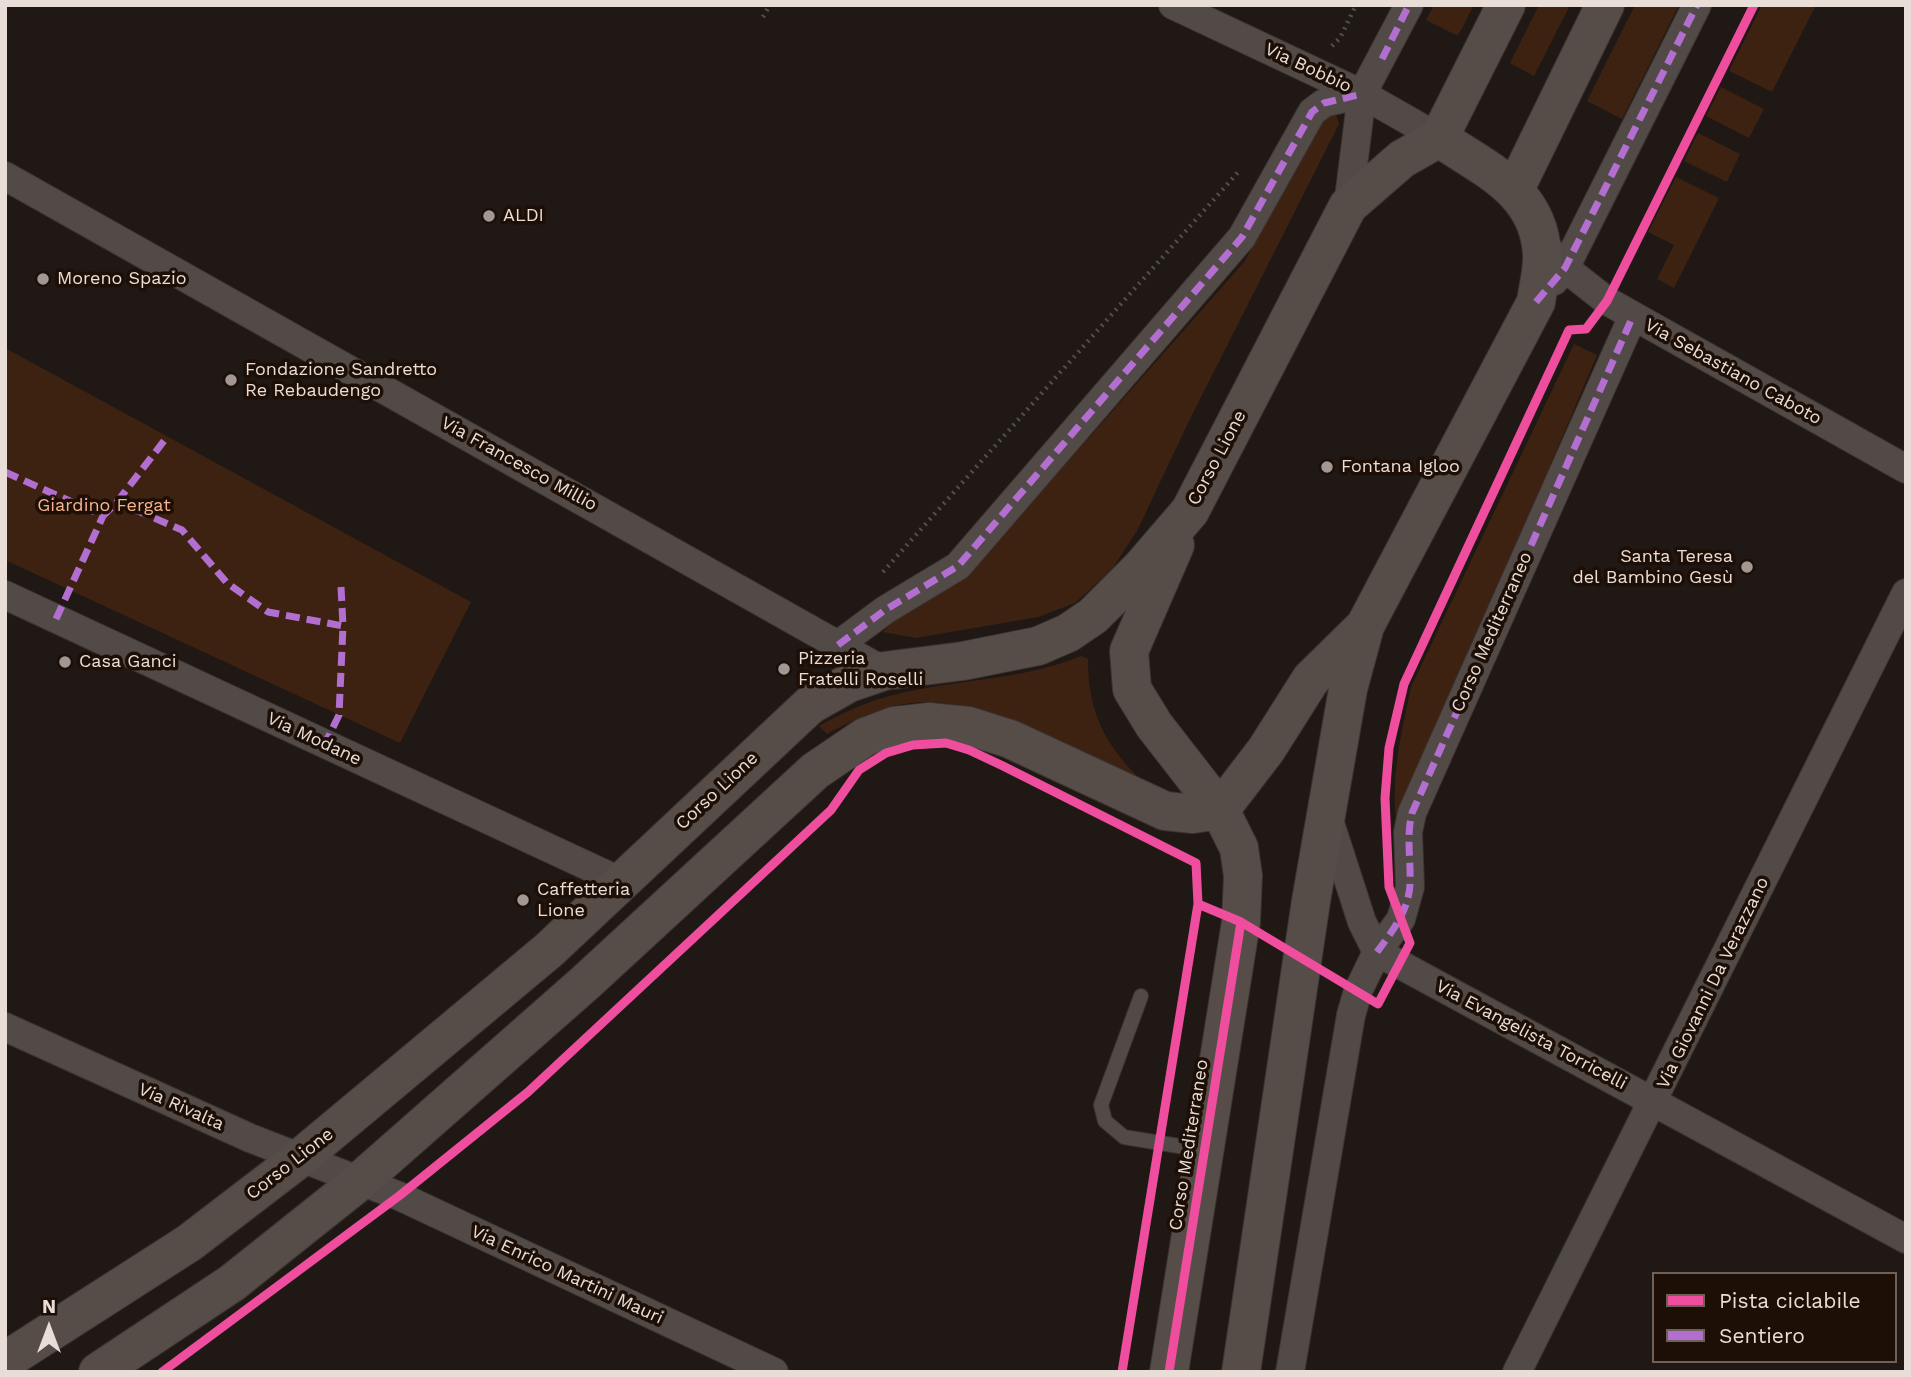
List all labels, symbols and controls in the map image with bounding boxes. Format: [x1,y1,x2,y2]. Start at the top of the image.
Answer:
street label: Via Bobbio [1261,38,1355,98]
place label: ALDI [503,205,544,227]
marker: ALDI [481,208,497,224]
place label: Moreno Spazio [57,268,187,290]
marker: Moreno Spazio [35,271,51,287]
street label: Via Sebastiano Caboto [1641,314,1825,430]
place label: Fondazione Sandretto Re Rebaudengo [245,359,437,402]
marker: Fondazione Sandretto Re Rebaudengo [223,372,239,388]
street label: Corso Lione [1183,407,1251,509]
street label: Via Francesco Millio [437,412,601,516]
place label: Fontana Igloo [1341,456,1460,478]
marker: Fontana Igloo [1319,459,1335,475]
park label: Giardino Fergat [37,495,171,517]
place label: Santa Teresa del Bambino Gesù [1572,546,1733,588]
street label: Corso Mediterraneo [1447,549,1537,715]
marker: Santa Teresa del Bambino Gesù [1739,559,1755,575]
place label: Pizzeria Fratelli Roselli [798,648,923,690]
place label: Casa Ganci [79,651,177,673]
marker: Casa Ganci [57,654,73,670]
marker: Pizzeria Fratelli Roselli [776,661,792,677]
street label: Via Modane [263,708,365,770]
street label: Corso Lione [671,747,763,835]
street label: Via Giovanni Da Verazzano [1652,874,1774,1092]
place label: Caffetteria Lione [537,879,630,922]
marker: Caffetteria Lione [515,892,531,908]
street label: Via Evangelista Torricelli [1432,975,1630,1095]
street label: Corso Mediterraneo [1165,1058,1213,1232]
street label: Via Rivalta [135,1078,227,1136]
street label: Corso Lione [242,1123,338,1205]
street label: Via Enrico Martini Mauri [467,1221,667,1329]
legend [1652,1272,1897,1363]
text: Pista ciclabile [1719,1288,1861,1313]
north arrow [14,1293,84,1363]
text: N [42,1295,56,1318]
text: Sentiero [1719,1323,1805,1348]

